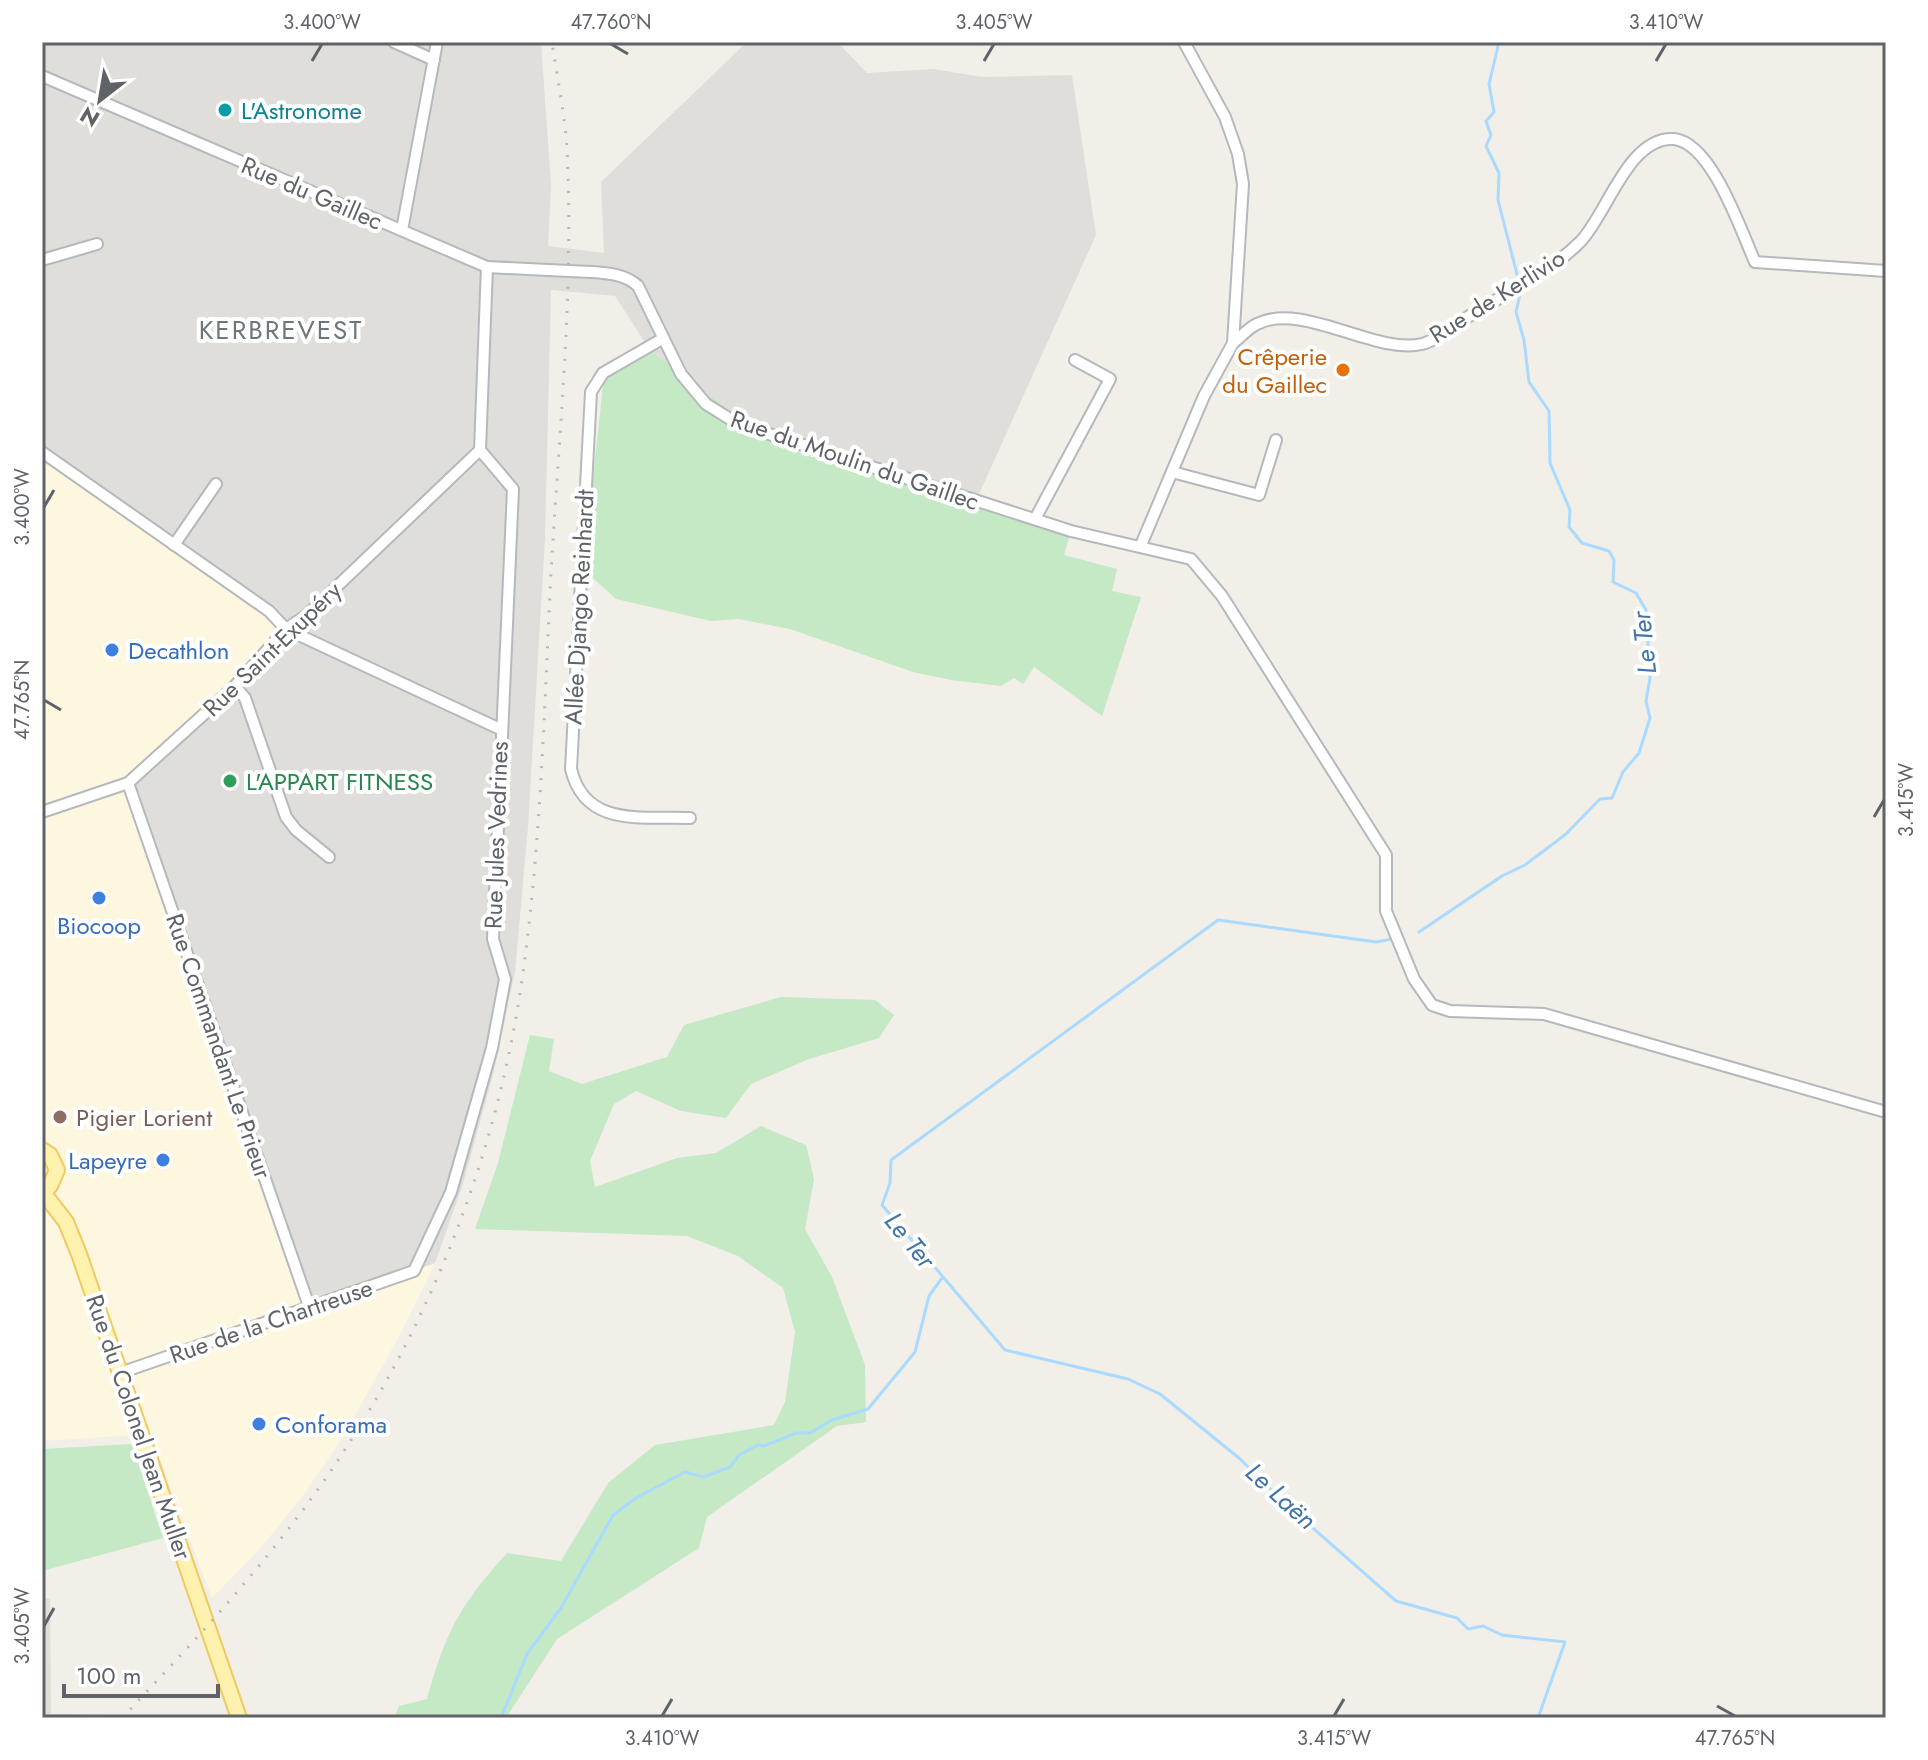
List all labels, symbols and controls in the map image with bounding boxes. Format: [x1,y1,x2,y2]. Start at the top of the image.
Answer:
text: 3.400°W [283,8,361,37]
text: 47.760°N [570,8,652,37]
text: 3.405°W [956,8,1033,37]
text: 3.410°W [1629,8,1704,37]
north arrow [60,60,140,140]
place label: L'Astronome [241,93,362,128]
text: N [74,99,105,135]
marker: L'Astronome [216,101,234,119]
street label: Rue du Gaillec [236,148,388,238]
street label: Rue de Kerlivio [1422,240,1572,352]
district label: KERBREVEST [199,311,363,349]
place label: Crêperie du Gaillec [1222,339,1327,402]
marker: Crêperie du Gaillec [1334,361,1352,379]
street label: Rue du Moulin du Gaillec [726,401,984,519]
text: 3.400°W [8,468,37,546]
street label: Allée Django Reinhardt [555,488,603,726]
street label: Rue Saint-Exupéry [195,573,350,725]
water label: Le Ter [1622,608,1666,676]
place label: Decathlon [128,633,229,668]
marker: Decathlon [103,641,121,659]
text: 47.765°N [8,660,37,740]
street label: Rue Jules Vedrines [475,741,517,929]
text: 3.415°W [1892,763,1921,837]
place label: L'APPART FITNESS [246,764,433,799]
marker: L'APPART FITNESS [221,772,239,790]
marker: Biocoop [90,889,108,907]
place label: Biocoop [57,908,141,943]
street label: Rue Commandant Le Prieur [157,909,281,1184]
place label: Pigier Lorient [76,1100,212,1135]
marker: Pigier Lorient [51,1108,69,1126]
place label: Lapeyre [68,1143,147,1178]
marker: Lapeyre [154,1151,172,1169]
water label: Le Ter [875,1204,945,1277]
street label: Rue de la Chartreuse [165,1270,377,1372]
street label: Rue du Colonel Jean Muller [77,1290,201,1565]
place label: Conforama [275,1407,387,1442]
marker: Conforama [250,1415,268,1433]
water label: Le Laën [1237,1454,1325,1538]
text: 3.405°W [8,1587,37,1664]
scale bar [64,1648,218,1698]
text: 100 m [76,1658,142,1693]
text: 3.410°W [625,1724,700,1753]
text: 3.415°W [1297,1724,1371,1753]
text: 47.765°N [1695,1724,1775,1753]

